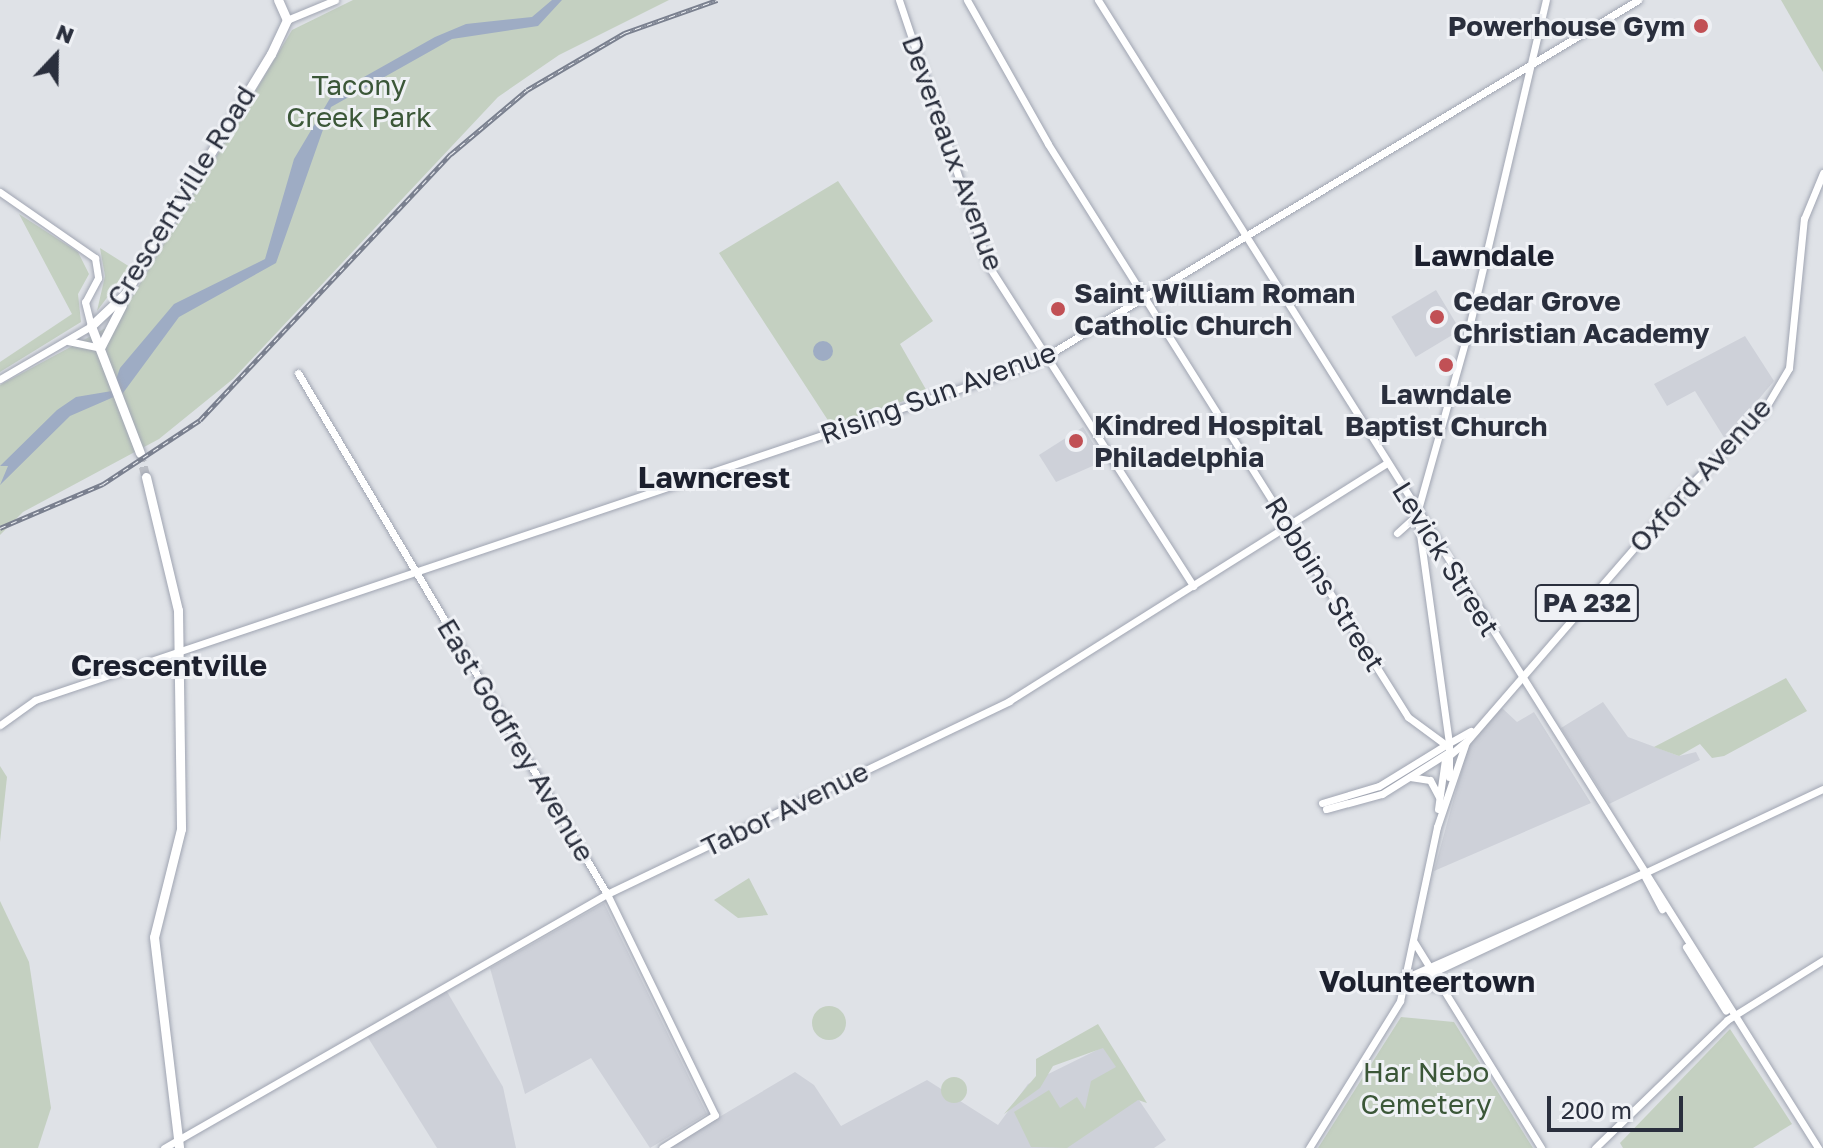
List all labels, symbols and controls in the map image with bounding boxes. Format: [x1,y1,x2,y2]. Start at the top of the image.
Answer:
place label: Powerhouse Gym [1448,9,1685,43]
north arrow [16,16,96,96]
marker: Powerhouse Gym [1692,17,1710,35]
text: N [52,18,78,49]
street label: Devereaux Avenue [895,31,1011,275]
park label: Tacony Creek Park [286,68,432,134]
street label: Crescentville Road [100,80,262,312]
district label: Lawndale [1414,237,1554,273]
place label: Saint William Roman Catholic Church [1074,276,1355,342]
place label: Cedar Grove Christian Academy [1453,284,1710,350]
marker: Saint William Roman Catholic Church [1049,300,1067,318]
marker: Cedar Grove Christian Academy [1428,308,1446,326]
street label: Rising Sun Avenue [816,335,1060,451]
marker: Lawndale Baptist Church [1437,356,1455,374]
place label: Lawndale Baptist Church [1345,377,1547,443]
street label: Oxford Avenue [1622,391,1778,559]
place label: Kindred Hospital Philadelphia [1094,408,1323,474]
marker: Kindred Hospital Philadelphia [1065,430,1087,452]
district label: Lawncrest [638,459,790,495]
street label: Levick Street [1385,476,1507,642]
street label: Robbins Street [1258,491,1392,677]
road number: PA 232 [1533,581,1641,625]
street label: East Godfrey Avenue [430,612,602,868]
district label: Crescentville [71,647,267,683]
street label: Tabor Avenue [696,754,874,864]
district label: Volunteertown [1319,963,1535,999]
park label: Har Nebo Cemetery [1360,1055,1492,1121]
scale bar [1551,1080,1687,1130]
text: 200 m [1561,1095,1632,1124]

